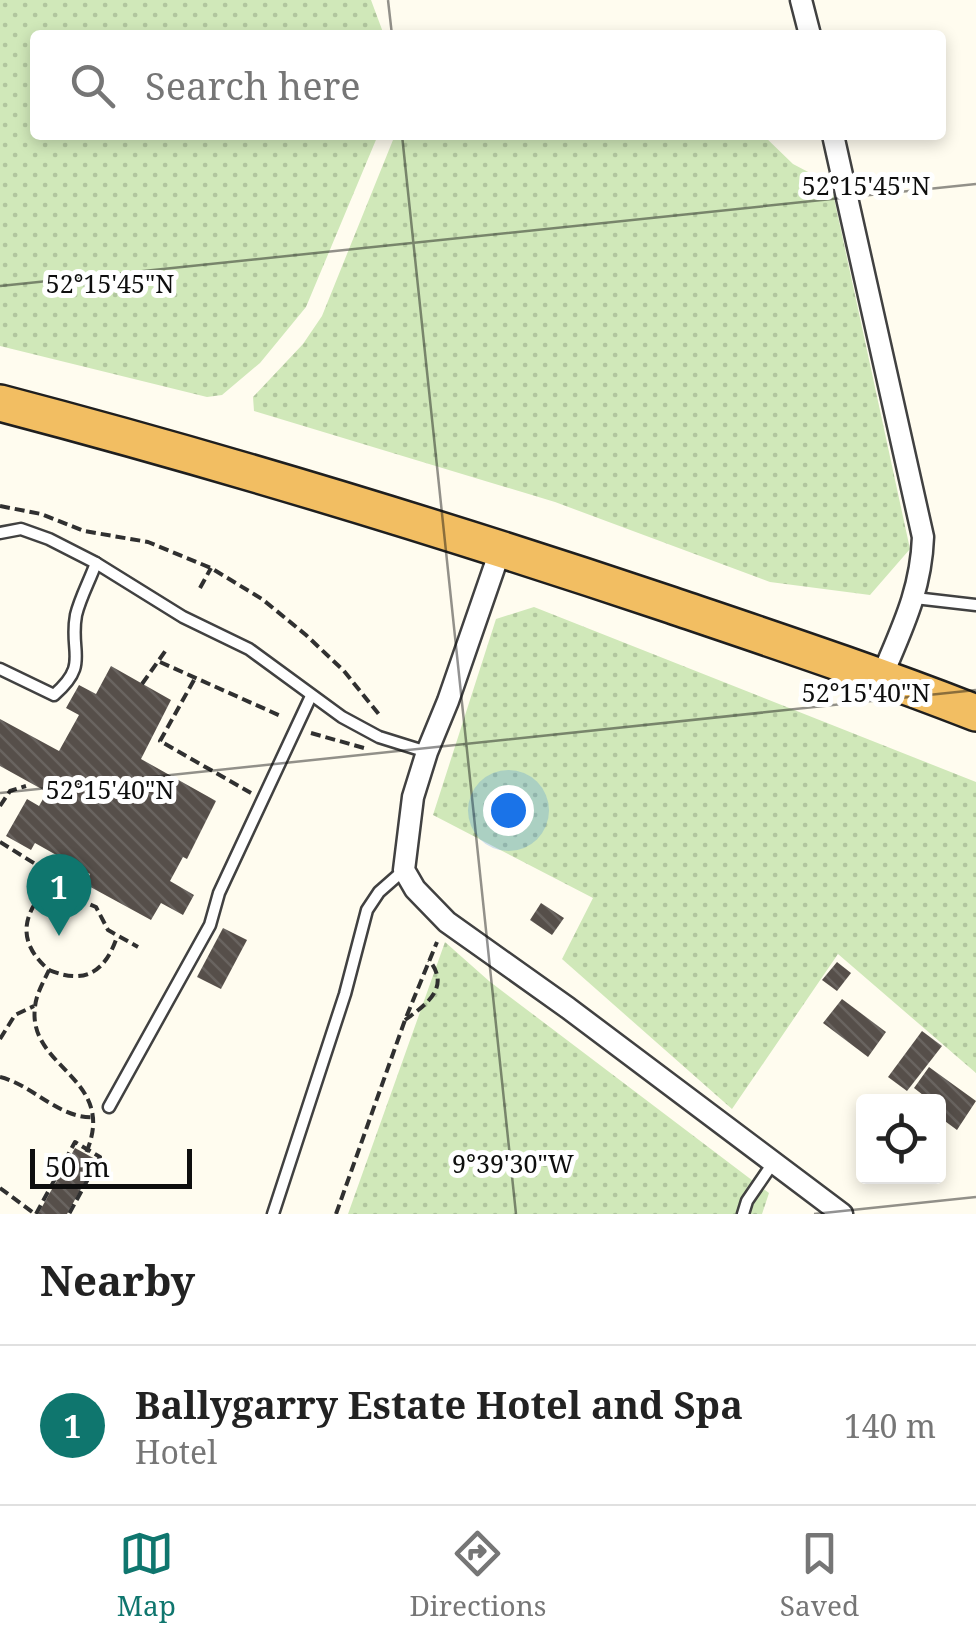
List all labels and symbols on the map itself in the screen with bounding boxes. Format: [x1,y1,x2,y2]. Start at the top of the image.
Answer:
text: 52°15'45"N [802,168,930,202]
text: 52°15'45"N [46,266,174,300]
text: 52°15'40"N [802,675,930,709]
text: 52°15'40"N [46,772,174,806]
your location [483,785,534,836]
pin: 1 [27,854,92,936]
scale bar [30,1144,192,1188]
text: 9°39'30"W [452,1146,574,1180]

